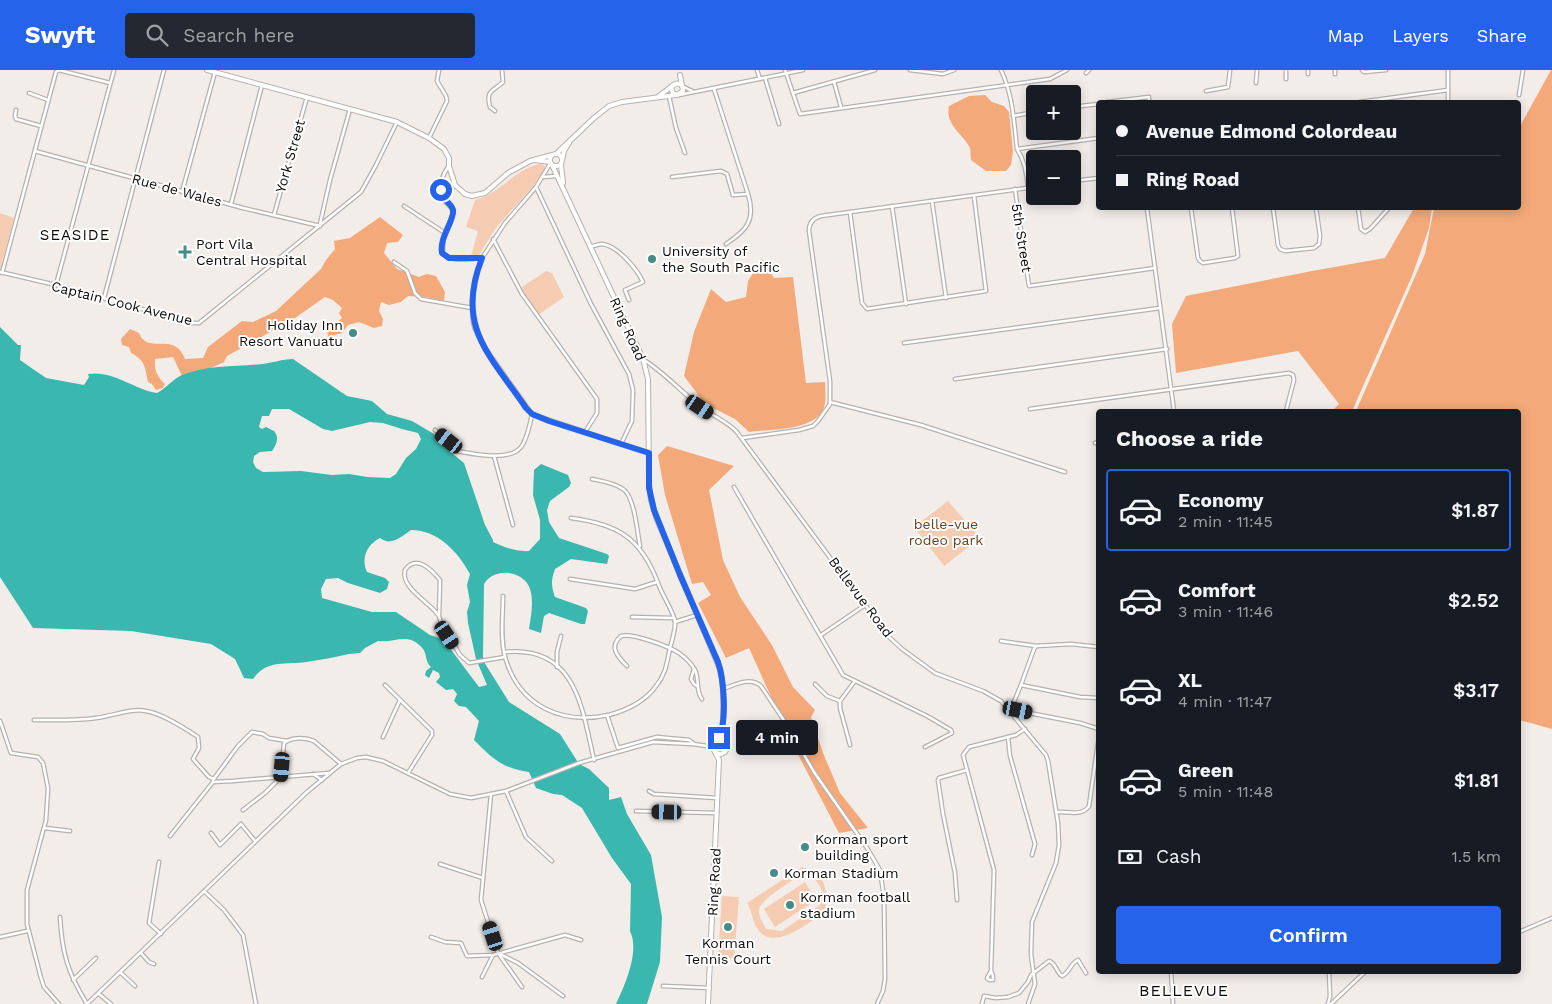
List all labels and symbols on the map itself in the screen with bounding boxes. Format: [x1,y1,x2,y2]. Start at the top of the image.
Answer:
street label: York Street [272,117,308,195]
street label: Rue de Wales [130,170,224,210]
route start [430,179,452,201]
street label: 5th Street [1009,202,1035,274]
district label: SEASIDE [40,226,110,244]
place label: Port Vila Central Hospital [196,236,307,268]
place label: University of the South Pacific [662,243,780,275]
marker: Port Vila Central Hospital [178,245,192,259]
marker: University of the South Pacific [646,253,658,265]
street label: Captain Cook Avenue [50,278,194,328]
street label: Ring Road [607,295,649,363]
place label: Holiday Inn Resort Vanuatu [239,317,343,349]
marker: Holiday Inn Resort Vanuatu [347,327,359,339]
car [683,392,716,422]
car [432,426,465,456]
park label: belle-vue rodeo park [909,516,983,548]
street label: Bellevue Road [826,554,896,640]
car [432,618,461,652]
car [1001,700,1034,720]
callout: 4 min [736,720,819,756]
route end [708,727,730,749]
car [273,751,290,783]
car [651,804,682,820]
place label: Korman sport building [815,831,908,863]
marker: Korman sport building [799,841,811,853]
street label: Ring Road [704,848,724,916]
place label: Korman Stadium [784,865,899,881]
marker: Korman Stadium [768,867,780,879]
place label: Korman football stadium [800,889,911,921]
marker: Korman football stadium [784,899,796,911]
car [481,919,504,953]
marker: Korman Tennis Court [722,921,734,933]
place label: Korman Tennis Court [685,935,771,967]
district label: BELLEVUE [1139,981,1229,1000]

